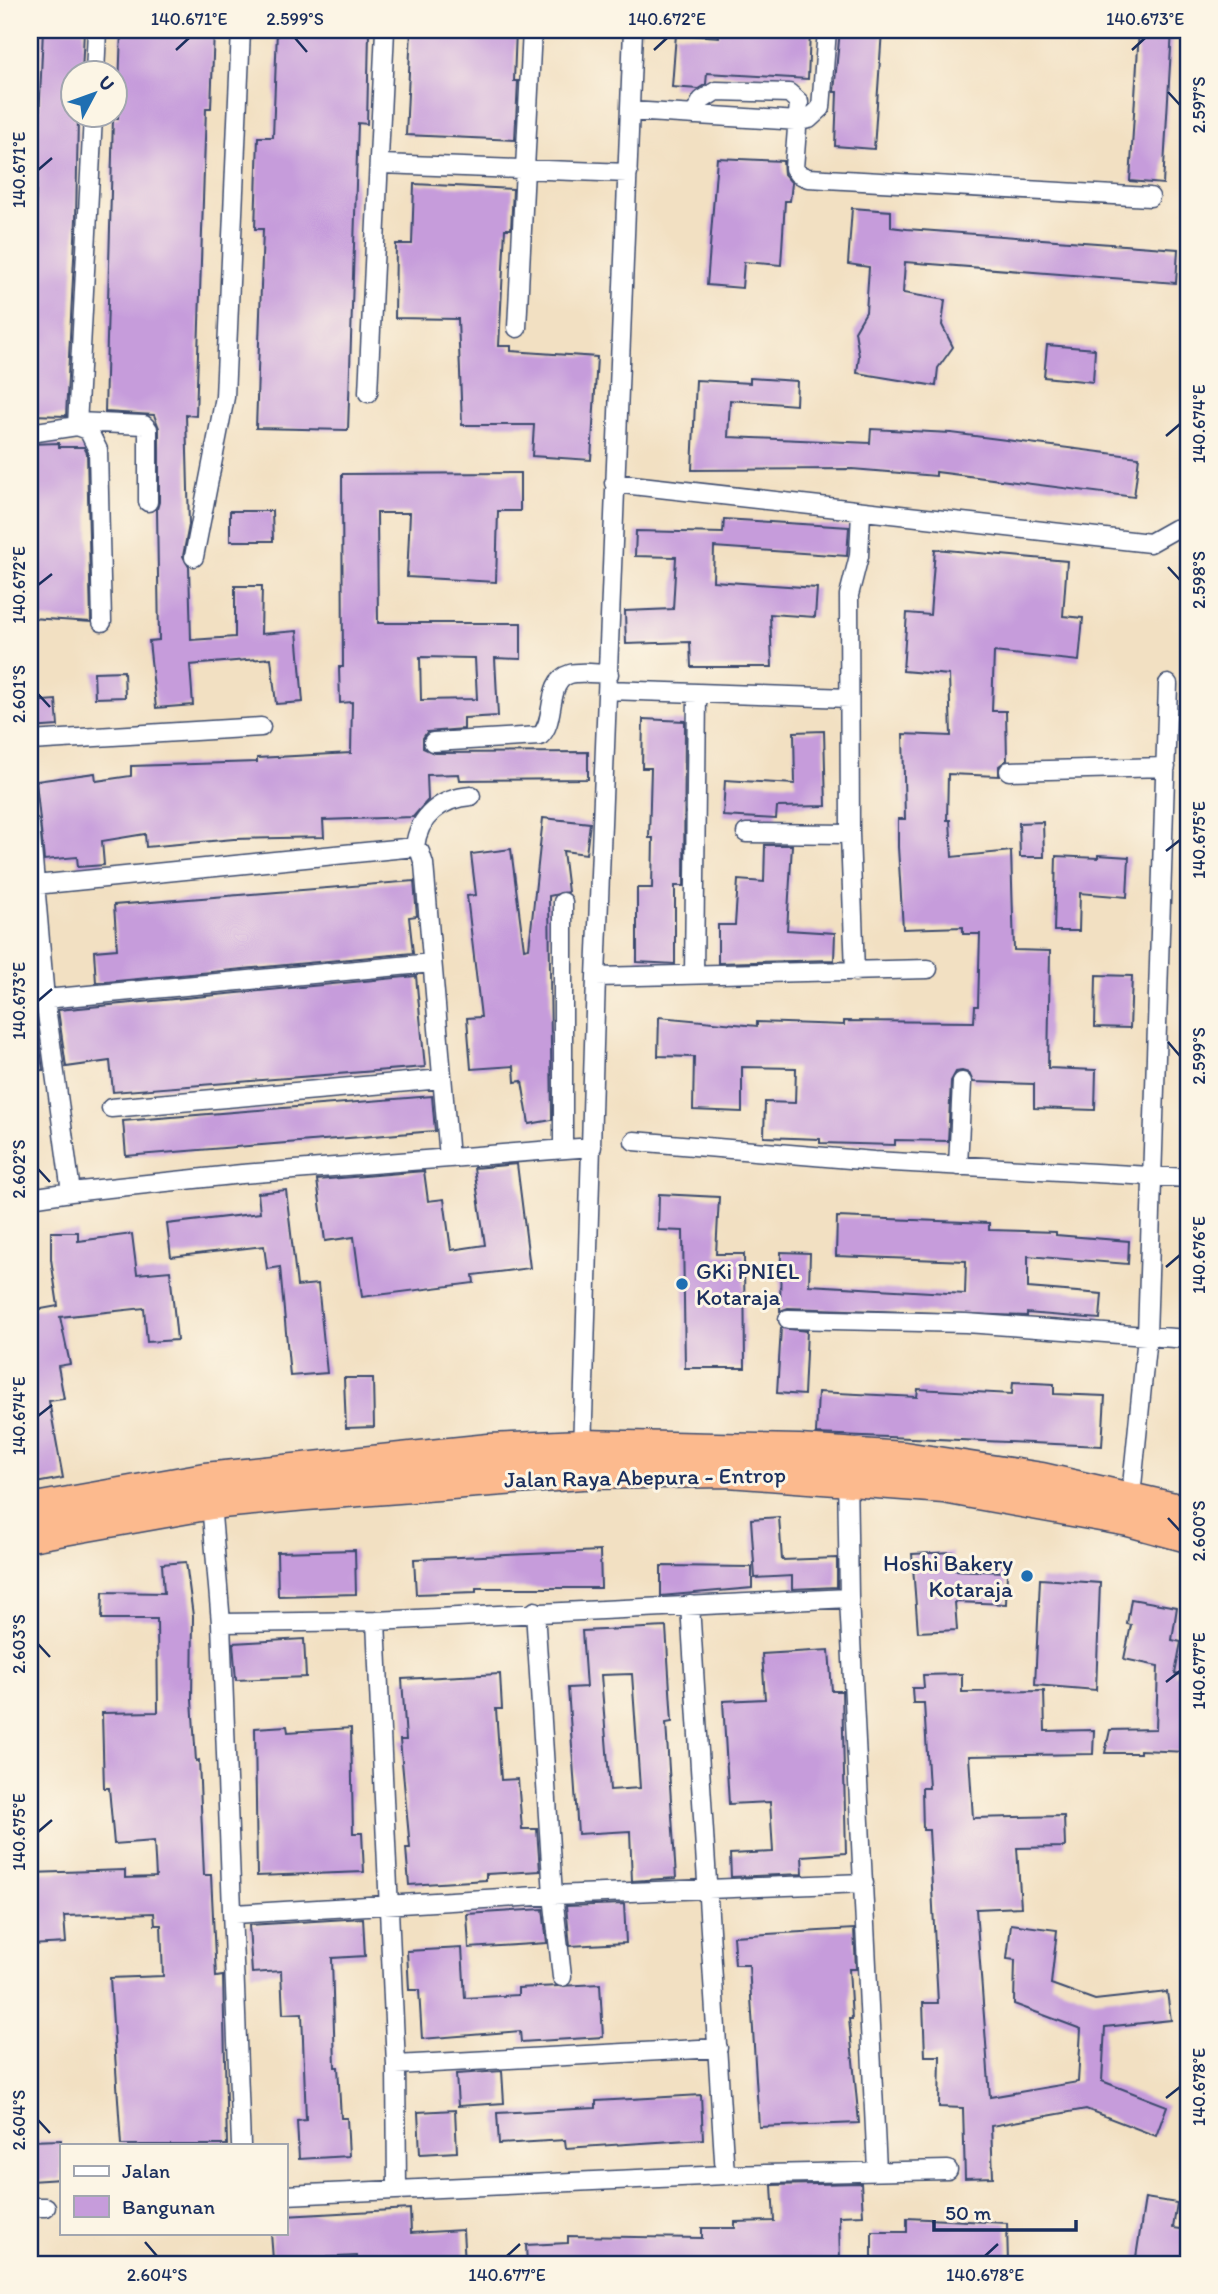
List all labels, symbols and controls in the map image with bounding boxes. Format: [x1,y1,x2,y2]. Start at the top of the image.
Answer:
text: 140.671°E [151,8,227,30]
text: 2.599°S [266,8,324,30]
text: 140.672°E [628,8,706,30]
text: 140.673°E [1106,8,1184,30]
north arrow [60,60,130,130]
text: U [94,71,119,95]
text: 2.597°S [1188,76,1210,134]
text: 140.671°E [8,132,30,208]
text: 140.674°E [1188,384,1210,464]
text: 140.672°E [8,546,30,624]
text: 2.598°S [1188,551,1210,609]
text: 2.601°S [8,665,30,723]
text: 140.675°E [1188,801,1210,879]
text: 140.673°E [8,962,30,1040]
text: 2.599°S [1188,1027,1210,1085]
text: 2.602°S [8,1139,30,1199]
text: 140.676°E [1188,1216,1210,1294]
place label: GKi PNIEL Kotaraja [696,1257,800,1311]
marker: GKi PNIEL Kotaraja [674,1276,690,1292]
text: 140.674°E [8,1376,30,1456]
street label: Jalan Raya Abepura - Entrop [504,1461,786,1493]
text: 2.600°S [1188,1500,1210,1562]
place label: Hoshi Bakery Kotaraja [883,1549,1013,1603]
marker: Hoshi Bakery Kotaraja [1019,1568,1035,1584]
text: 2.603°S [8,1614,30,1674]
text: 140.677°E [1188,1632,1210,1710]
text: 140.675°E [8,1793,30,1871]
text: 140.678°E [1188,2048,1210,2126]
text: 2.604°S [8,2090,30,2150]
legend [60,2144,287,2234]
text: Jalan [122,2158,170,2183]
scale bar [934,2189,1076,2233]
text: Bangunan [122,2194,215,2219]
text: 50 m [945,2200,992,2225]
text: 2.604°S [127,2264,187,2286]
text: 140.677°E [468,2264,546,2286]
text: 140.678°E [946,2264,1024,2286]

